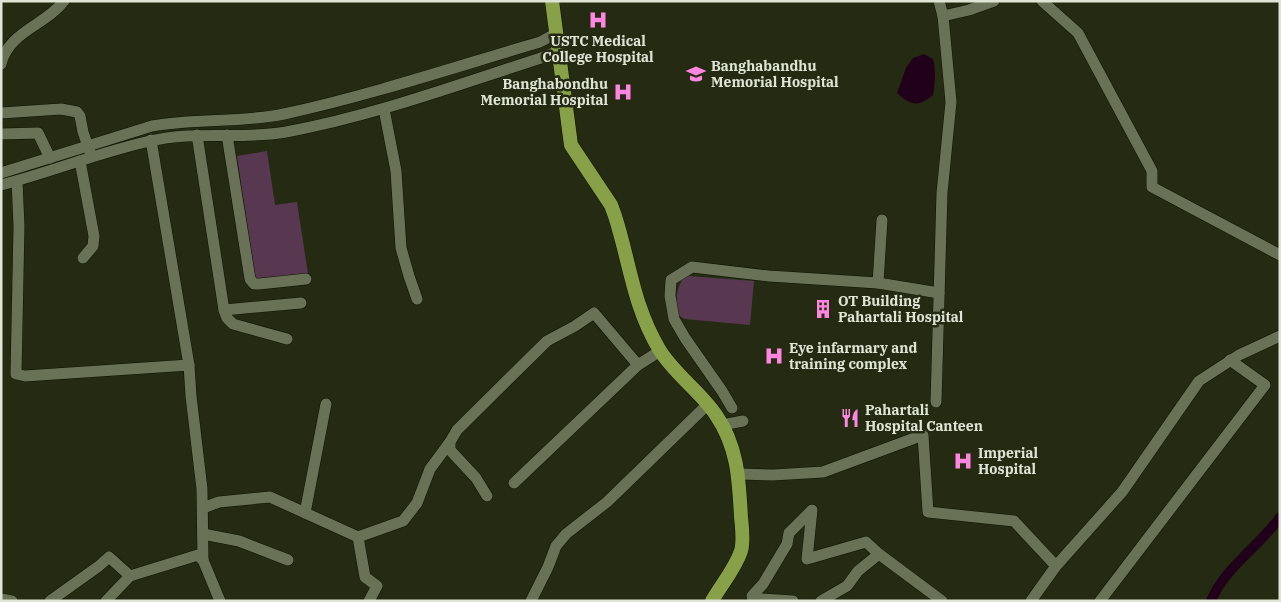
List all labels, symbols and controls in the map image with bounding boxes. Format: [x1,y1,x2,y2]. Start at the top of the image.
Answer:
hospital icon: USTC Medical College Hospital [587,9,609,31]
place label: USTC Medical College Hospital [542,32,654,66]
place label: Banghabandhu Memorial Hospital [711,57,839,91]
school or university icon: Banghabandhu Memorial Hospital [685,63,707,85]
place label: Banghabondhu Memorial Hospital [480,75,608,109]
hospital icon: Banghabondhu Memorial Hospital [612,81,634,103]
place label: OT Building Pahartali Hospital [838,292,964,326]
building icon: OT Building Pahartali Hospital [812,298,834,320]
place label: Eye infarmary and training complex [789,339,918,373]
hospital icon: Eye infarmary and training complex [763,345,785,367]
place label: Pahartali Hospital Canteen [865,401,983,435]
restaurant icon: Pahartali Hospital Canteen [839,407,861,429]
place label: Imperial Hospital [978,444,1038,478]
hospital icon: Imperial Hospital [952,450,974,472]

